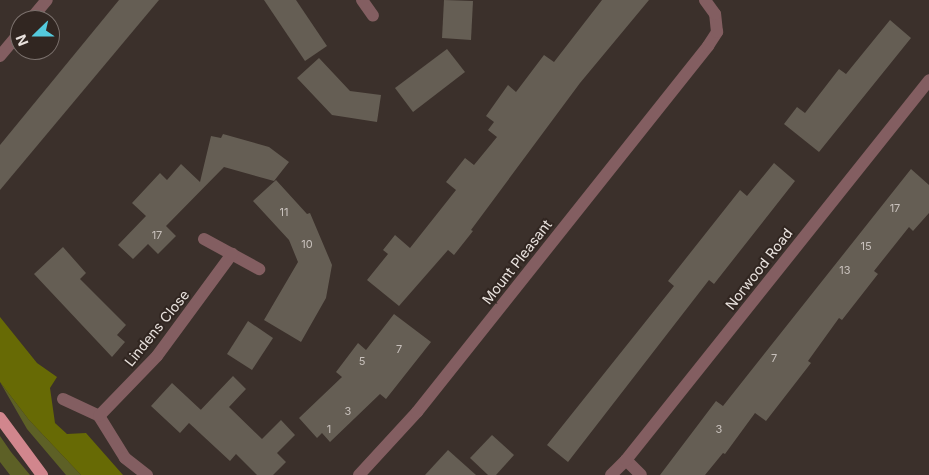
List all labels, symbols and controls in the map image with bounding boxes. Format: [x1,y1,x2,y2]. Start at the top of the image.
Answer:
north arrow [10,10,60,60]
text: N [12,32,31,49]
house number: 17 [890,201,900,215]
house number: 11 [280,205,288,219]
street label: Mount Pleasant [479,216,555,308]
street label: Norwood Road [722,225,796,313]
house number: 17 [152,228,162,242]
house number: 10 [301,237,313,251]
house number: 15 [860,239,872,253]
house number: 13 [839,263,851,277]
street label: Lindens Close [121,286,193,370]
house number: 7 [396,342,402,356]
house number: 7 [771,351,777,365]
house number: 5 [359,354,365,368]
house number: 3 [345,404,351,418]
house number: 1 [327,422,331,436]
house number: 3 [716,422,722,436]

